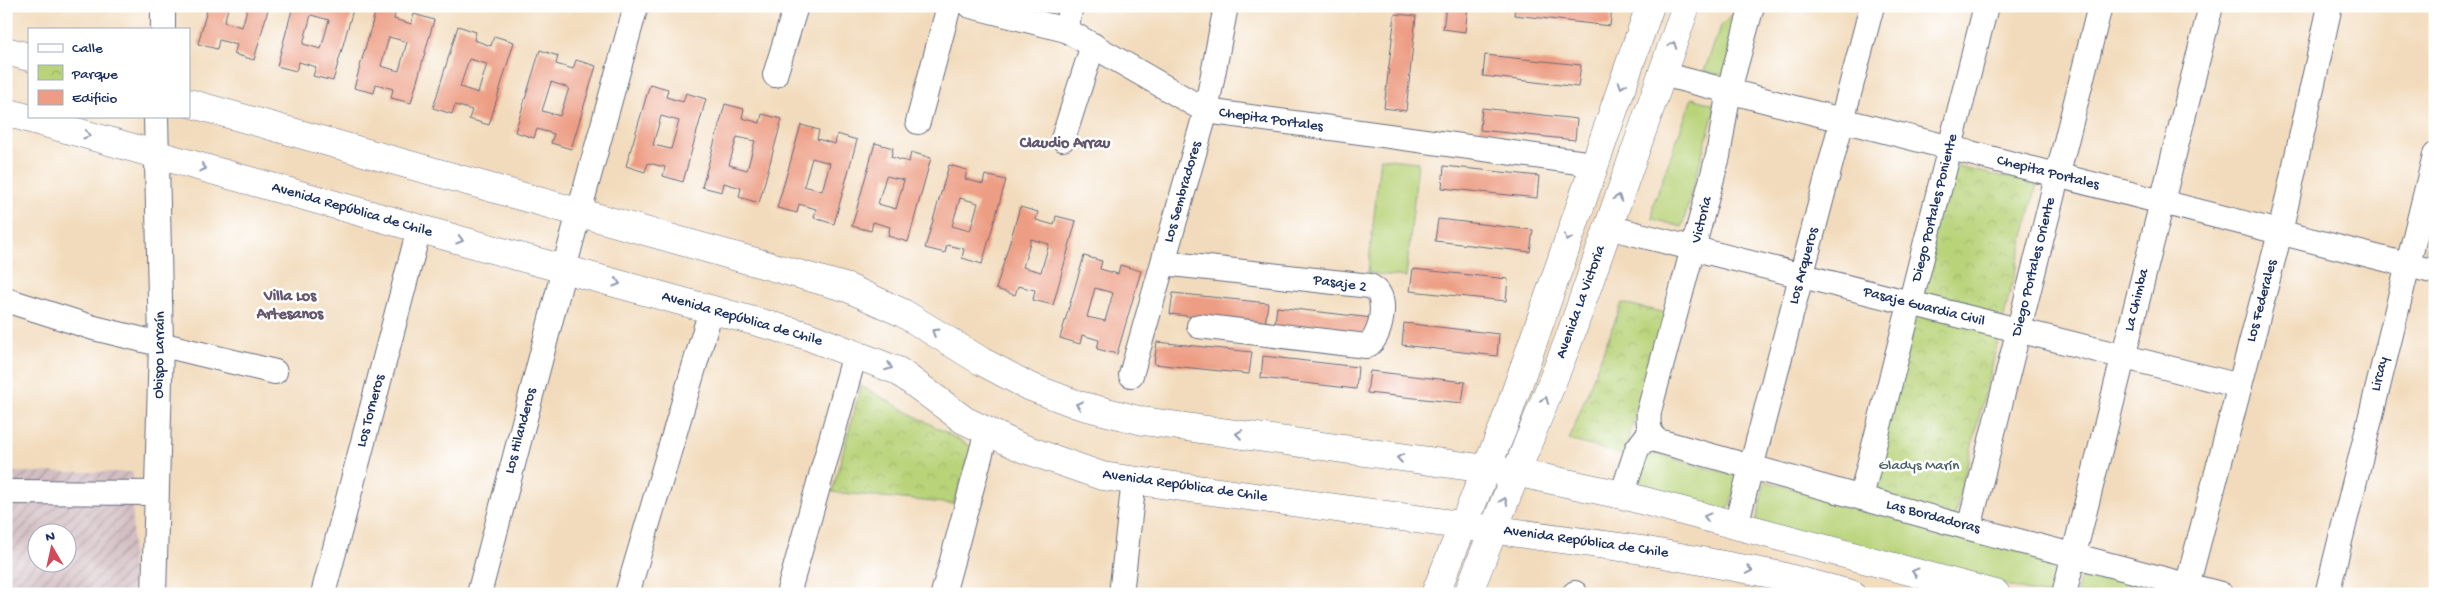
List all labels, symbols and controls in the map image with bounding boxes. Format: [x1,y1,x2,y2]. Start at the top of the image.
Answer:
legend [28,28,190,118]
text: Calle [72,40,103,58]
one-way arrow [1667,41,1677,49]
text: Parque [71,66,118,84]
one-way arrow [1618,80,1628,89]
text: Edificio [72,90,118,108]
street label: Chepita Portales [1218,104,1325,136]
one-way arrow [82,129,91,140]
street label: Diego Portales Poniente [1908,132,1962,285]
district label: Claudio Arrau [1019,135,1111,154]
street label: Los Sembradores [1160,139,1206,245]
street label: Chepita Portales [1995,152,2102,195]
one-way arrow [198,162,207,173]
street label: Avenida República de Chile [270,178,435,242]
one-way arrow [1612,194,1622,202]
street label: Victoria [1687,194,1717,246]
street label: Diego Portales Oriente [2008,195,2060,339]
street label: Los Arqueros [1785,225,1823,306]
one-way arrow [1564,234,1574,242]
one-way arrow [456,235,464,245]
street label: Avenida La Victoria [1552,242,1610,361]
street label: Los Federales [2242,257,2282,344]
street label: La Chimba [2121,266,2154,333]
street label: Pasaje 2 [1311,271,1368,297]
one-way arrow [612,278,621,288]
street label: Pasaje Guardia Civil [1860,283,1987,331]
street label: Avenida República de Chile [660,287,825,351]
district label: Villa Los Artesanos [256,288,324,325]
street label: Obispo Larraín [150,311,170,399]
one-way arrow [931,329,940,338]
street label: Lircay [2367,354,2393,393]
one-way arrow [884,361,893,372]
street label: Los Torneros [353,372,389,449]
street label: Los Hilanderos [501,386,541,476]
one-way arrow [1539,396,1549,405]
one-way arrow [1075,400,1084,410]
one-way arrow [1234,429,1242,440]
one-way arrow [1395,453,1404,463]
park label: Gladys Marín [1879,457,1959,475]
street label: Avenida República de Chile [1101,466,1269,507]
street label: Las Bordadoras [1884,496,1982,538]
one-way arrow [1498,497,1509,506]
one-way arrow [1703,513,1711,523]
north arrow [28,522,78,572]
street label: Avenida República de Chile [1502,522,1670,563]
text: N [45,529,56,547]
one-way arrow [1745,564,1754,574]
one-way arrow [1911,568,1919,578]

